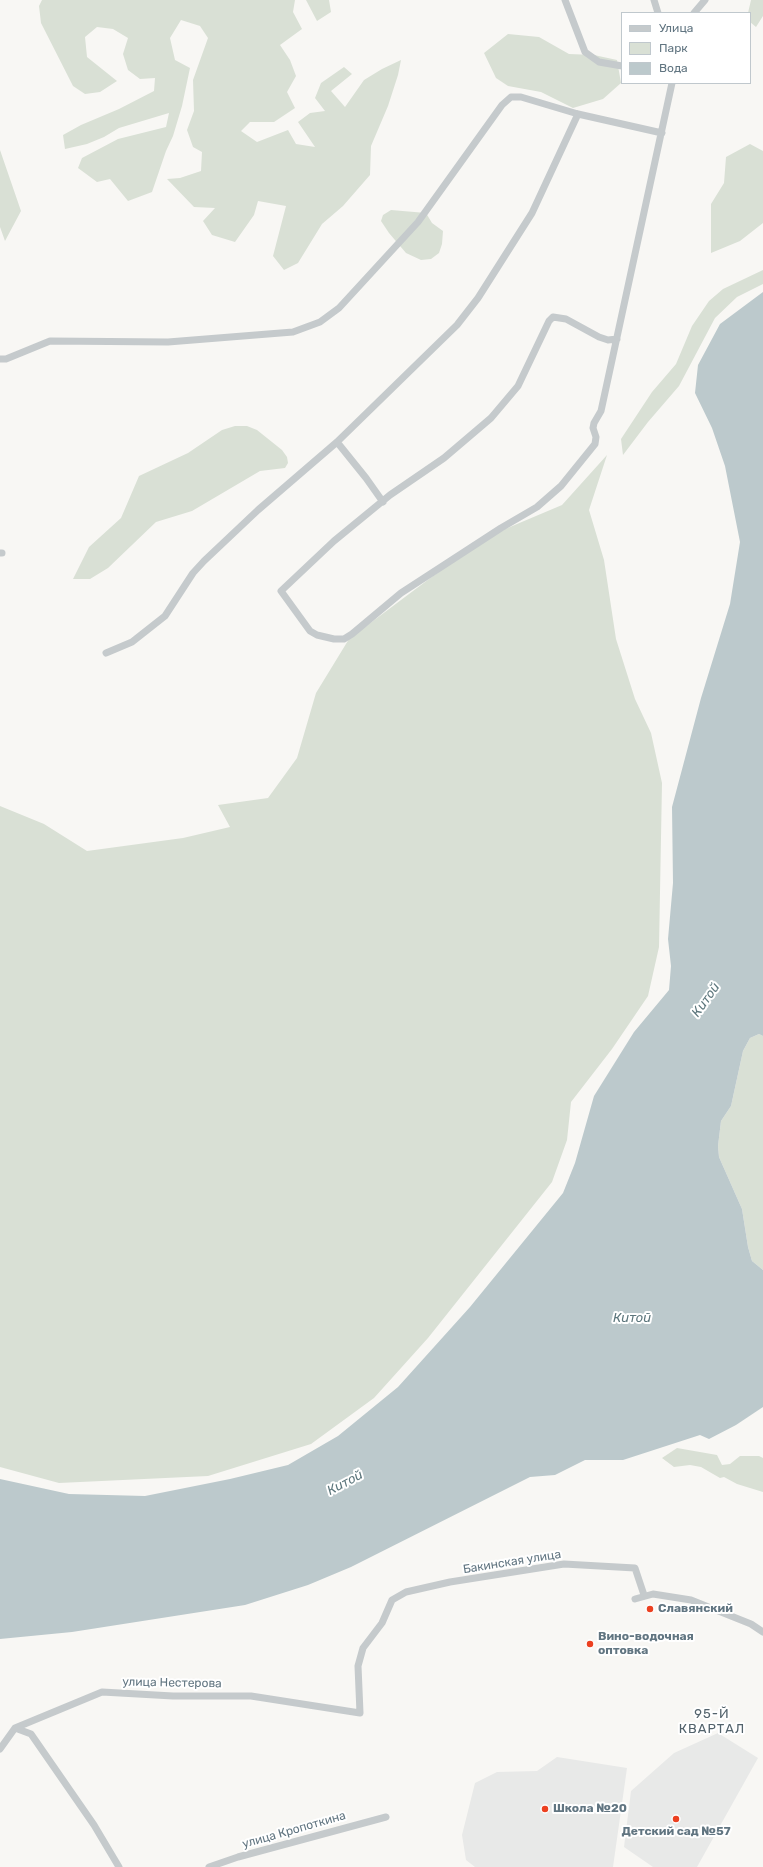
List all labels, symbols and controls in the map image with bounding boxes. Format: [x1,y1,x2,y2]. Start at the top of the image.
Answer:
legend [621,12,751,84]
text: Улица [659,21,693,35]
text: Парк [659,41,688,55]
text: Вода [659,61,688,75]
water label: Китой [689,980,723,1020]
water label: Китой [613,1310,651,1326]
water label: Китой [324,1467,366,1499]
street label: Бакинская улица [462,1547,562,1577]
place label: Славянский [658,1602,733,1616]
marker: Славянский [645,1604,655,1614]
place label: Вино-водочная оптовка [598,1630,694,1658]
marker: Вино-водочная оптовка [585,1639,595,1649]
street label: улица Нестерова [122,1675,222,1691]
district label: 95-Й КВАРТАЛ [679,1706,745,1737]
place label: Школа №20 [553,1802,627,1816]
marker: Школа №20 [540,1804,550,1814]
street label: улица Кропоткина [241,1808,347,1852]
marker: Детский сад №57 [671,1814,681,1824]
place label: Детский сад №57 [621,1825,731,1839]

